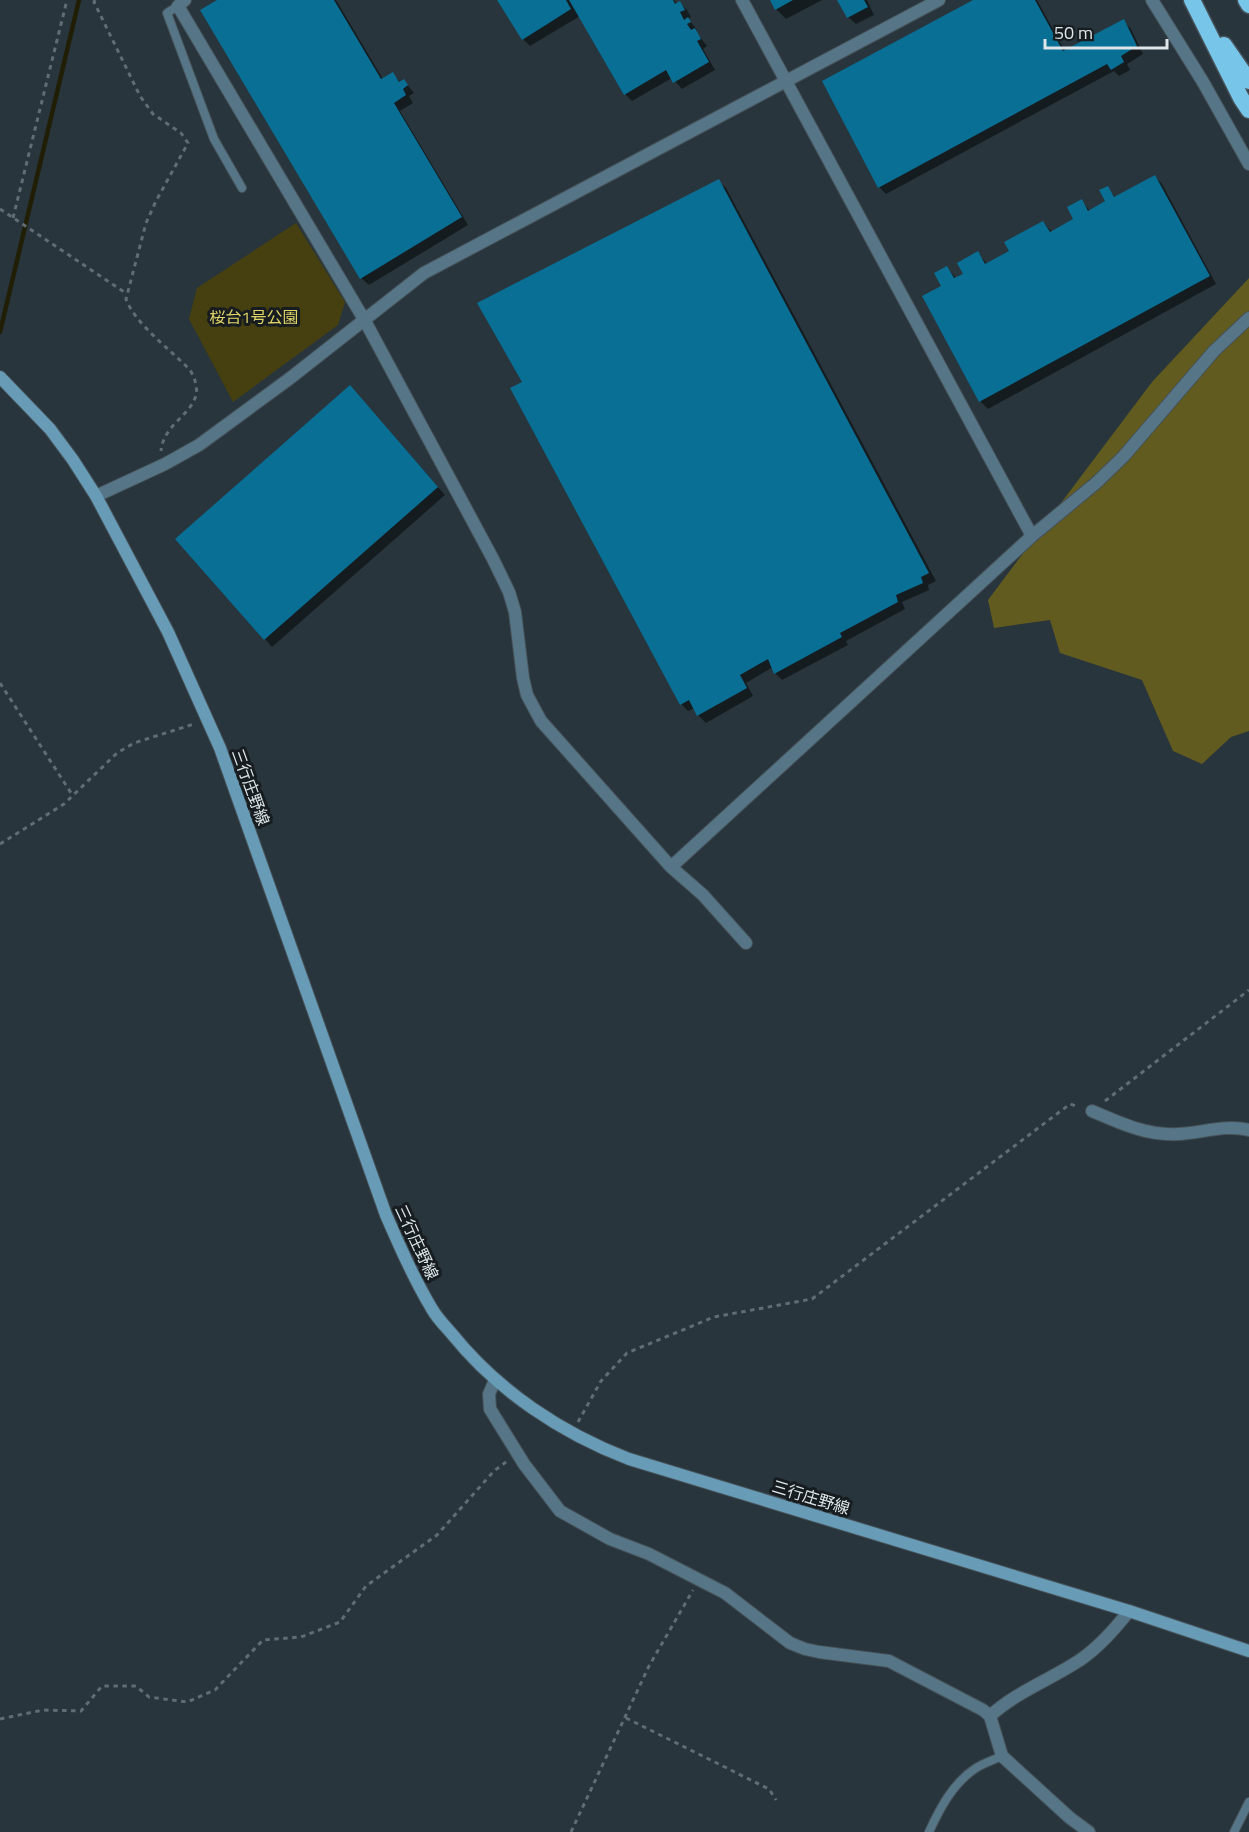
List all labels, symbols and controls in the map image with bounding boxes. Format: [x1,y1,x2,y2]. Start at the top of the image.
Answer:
scale bar [1045,12,1166,50]
text: 50 m [1054,19,1093,46]
park label: 桜台1号公園 [210,305,298,329]
street label: 三行庄野線 [226,745,276,829]
street label: 三行庄野線 [389,1201,445,1283]
street label: 三行庄野線 [769,1474,853,1520]

